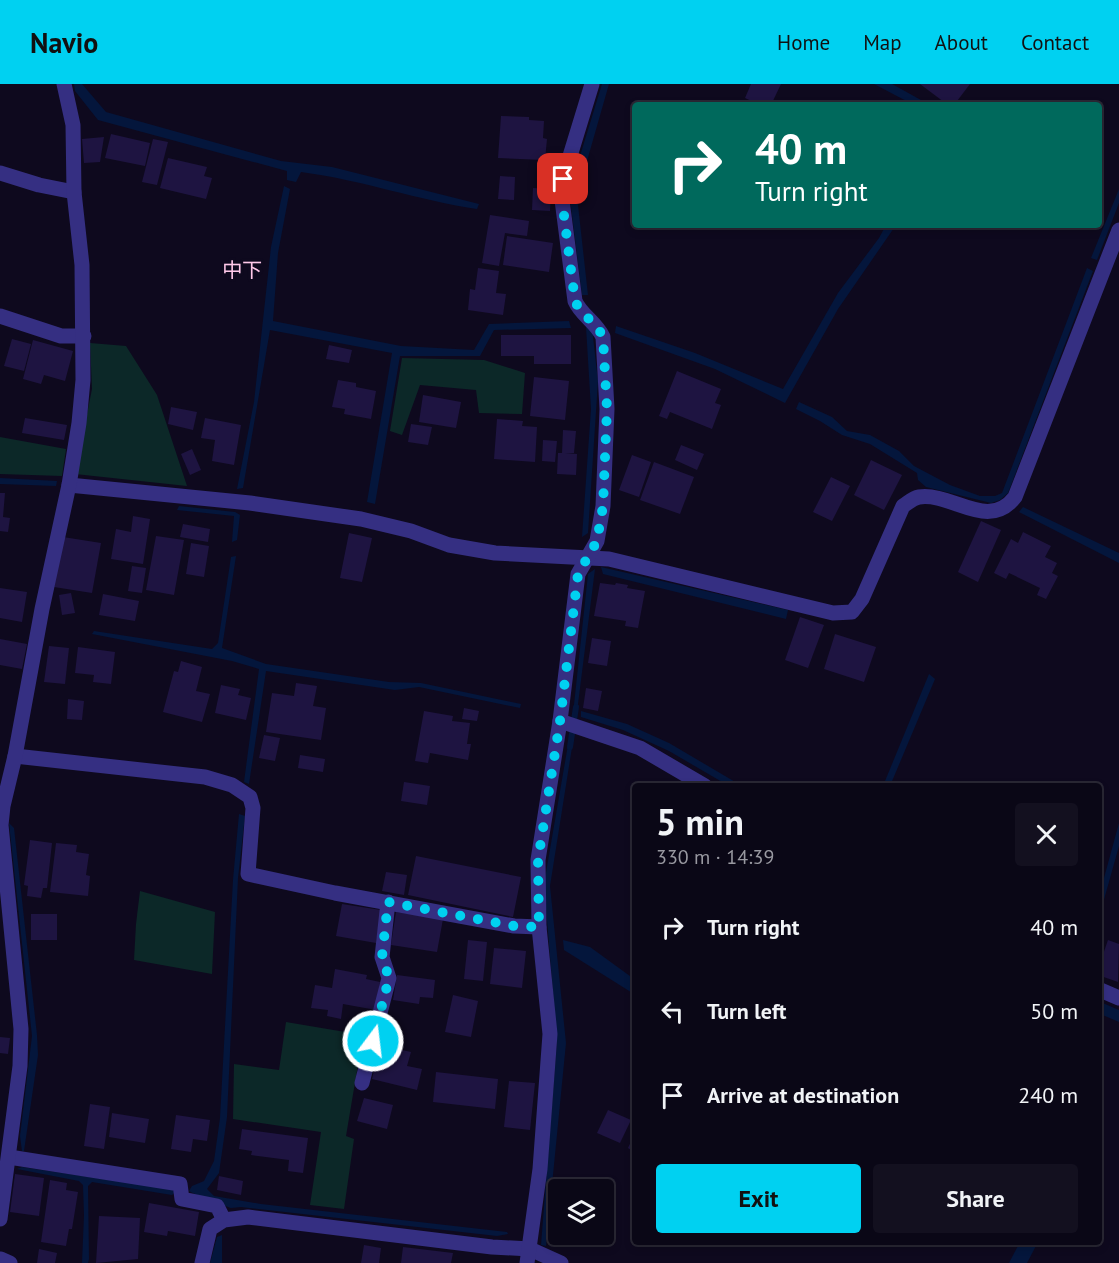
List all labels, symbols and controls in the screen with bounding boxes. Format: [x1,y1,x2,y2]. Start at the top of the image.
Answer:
text: Navio [30,24,98,61]
text: Home [777,29,830,56]
text: Map [863,29,902,56]
text: About [935,29,988,56]
text: Contact [1021,29,1089,56]
text: 40 m [755,121,847,176]
icon: right [656,126,734,204]
pin [537,153,588,204]
icon: arrive [546,162,579,195]
text: Turn right [755,174,868,208]
district label: 中下 [222,257,262,283]
text: 5 min [656,798,744,845]
button: close [1015,803,1078,866]
text: 330 m · 14:39 [656,844,774,870]
icon: right [656,911,689,944]
text: Turn right [707,913,799,941]
text: 40 m [1030,913,1078,941]
icon: left [656,995,689,1028]
text: Turn left [707,997,787,1025]
text: 50 m [1030,997,1078,1025]
position arrow [341,1009,405,1073]
icon: arrive [656,1079,689,1112]
text: Arrive at destination [707,1081,899,1109]
text: 240 m [1018,1081,1078,1109]
button: Exit [656,1164,861,1233]
button: Share [873,1164,1078,1233]
map controls [548,1179,614,1245]
button: layers [548,1179,614,1245]

